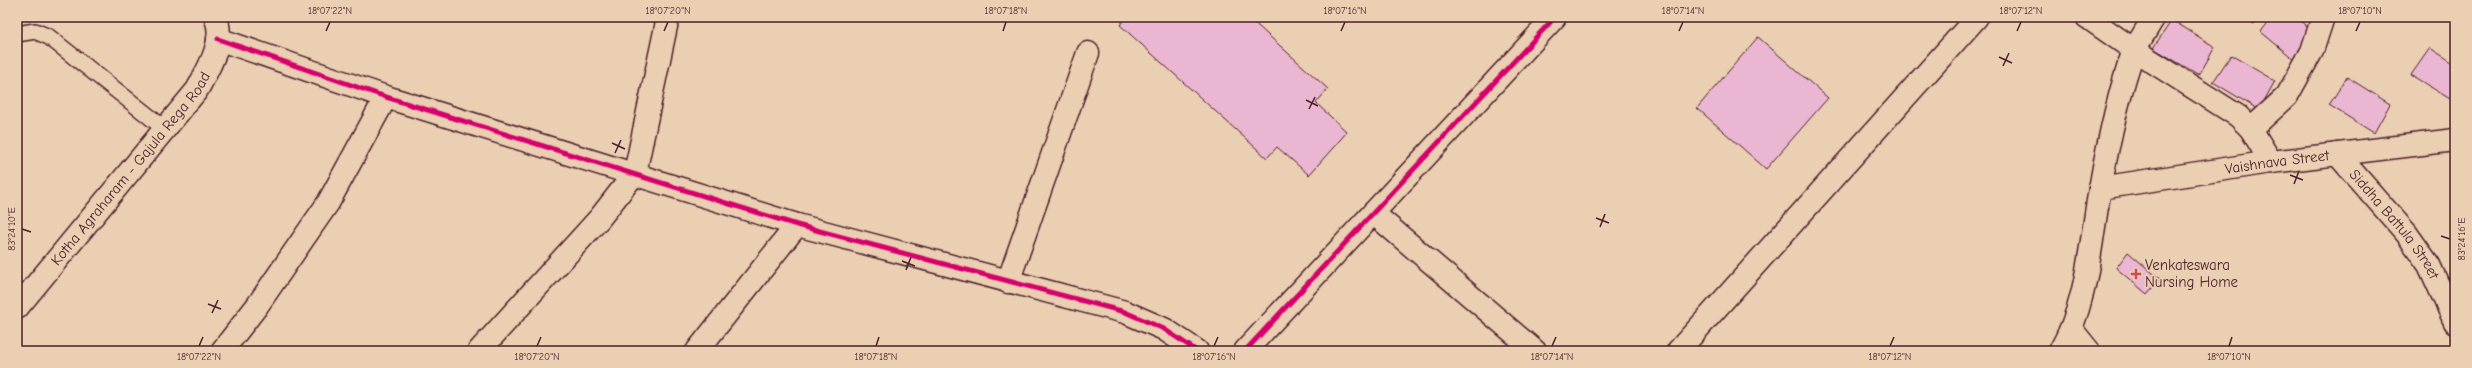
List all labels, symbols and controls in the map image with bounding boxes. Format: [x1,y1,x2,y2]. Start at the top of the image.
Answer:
text: 18°07'22"N [308,5,352,17]
text: 18°07'20"N [645,5,691,17]
text: 18°07'18"N [985,5,1027,17]
text: 18°07'16"N [1323,5,1367,17]
text: 18°07'14"N [1662,5,1704,17]
text: 18°07'12"N [2000,5,2042,17]
text: 18°07'10"N [2338,5,2382,17]
street label: Kotha Agraharam - Gajula Rega Road [47,69,214,269]
street label: Vaishnava Street [2224,146,2331,178]
street label: Siddha Battula Street [2346,166,2443,282]
text: 83°24'10"E [6,207,18,251]
text: 83°24'16"E [2456,218,2468,260]
place label: Venkateswara Nursing Home [2145,256,2239,291]
marker: Venkateswara Nursing Home [2130,268,2142,280]
text: 18°07'22"N [177,351,221,363]
text: 18°07'20"N [514,351,560,363]
text: 18°07'18"N [855,351,897,363]
text: 18°07'16"N [1192,351,1236,363]
text: 18°07'14"N [1531,351,1573,363]
text: 18°07'12"N [1869,351,1911,363]
text: 18°07'10"N [2207,351,2251,363]

